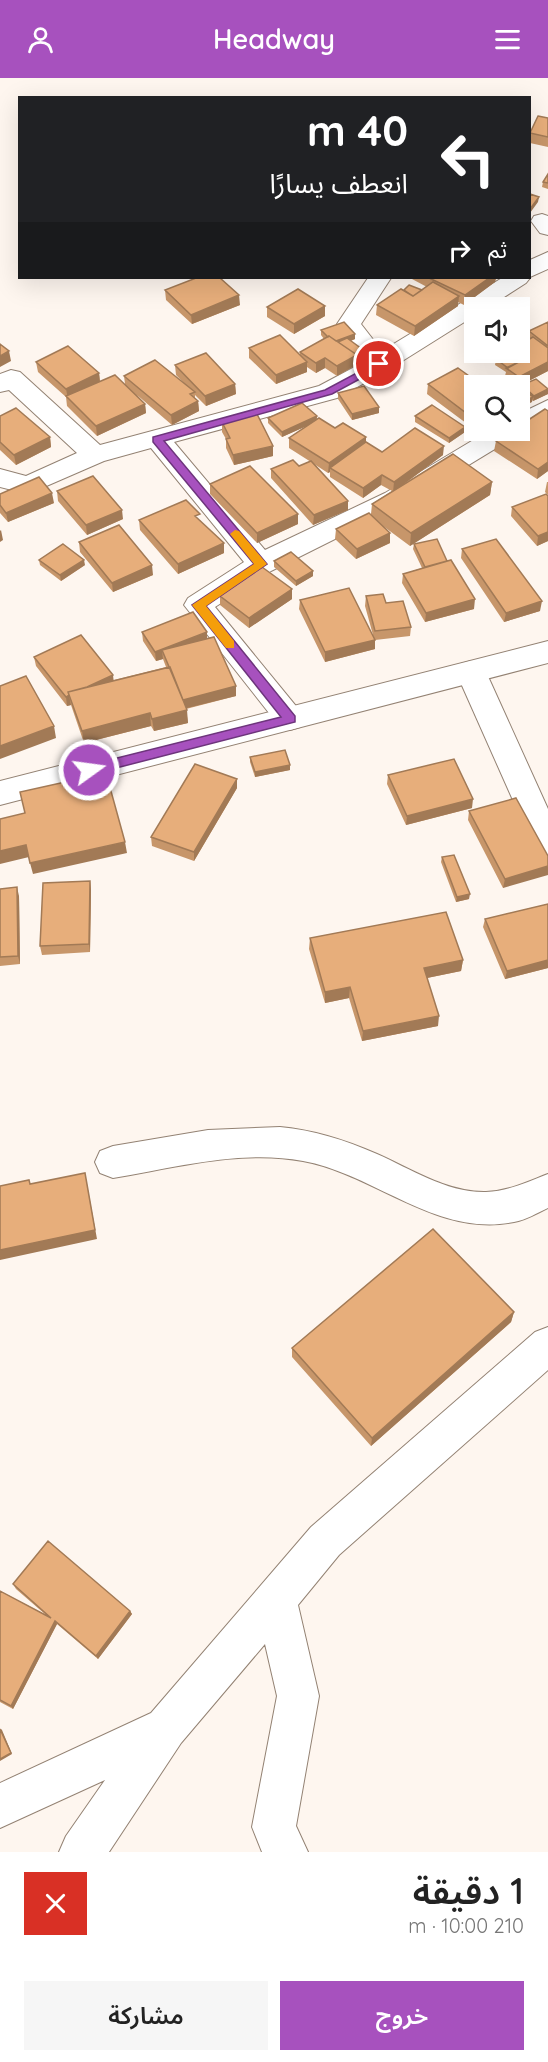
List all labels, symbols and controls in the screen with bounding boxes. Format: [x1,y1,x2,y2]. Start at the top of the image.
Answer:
text: Headway [213,22,335,56]
icon: person [24,23,57,56]
icon: menu [491,23,524,56]
text: 40 m [307,104,408,157]
icon: left [429,120,507,198]
text: انعطف يسارًا [270,166,408,200]
icon: right [443,234,476,267]
text: ثم [488,236,507,264]
map controls [464,297,530,441]
button: sound [464,297,530,363]
pin [353,338,404,389]
icon: arrive [362,347,395,380]
button: search [464,375,530,441]
position arrow [57,738,121,802]
text: 1 دقيقة [413,1868,524,1913]
button: close [24,1872,87,1935]
text: 210 m · 10:00 [408,1913,524,1938]
button: مشاركة [24,1981,268,2050]
button: خروج [280,1981,524,2050]

